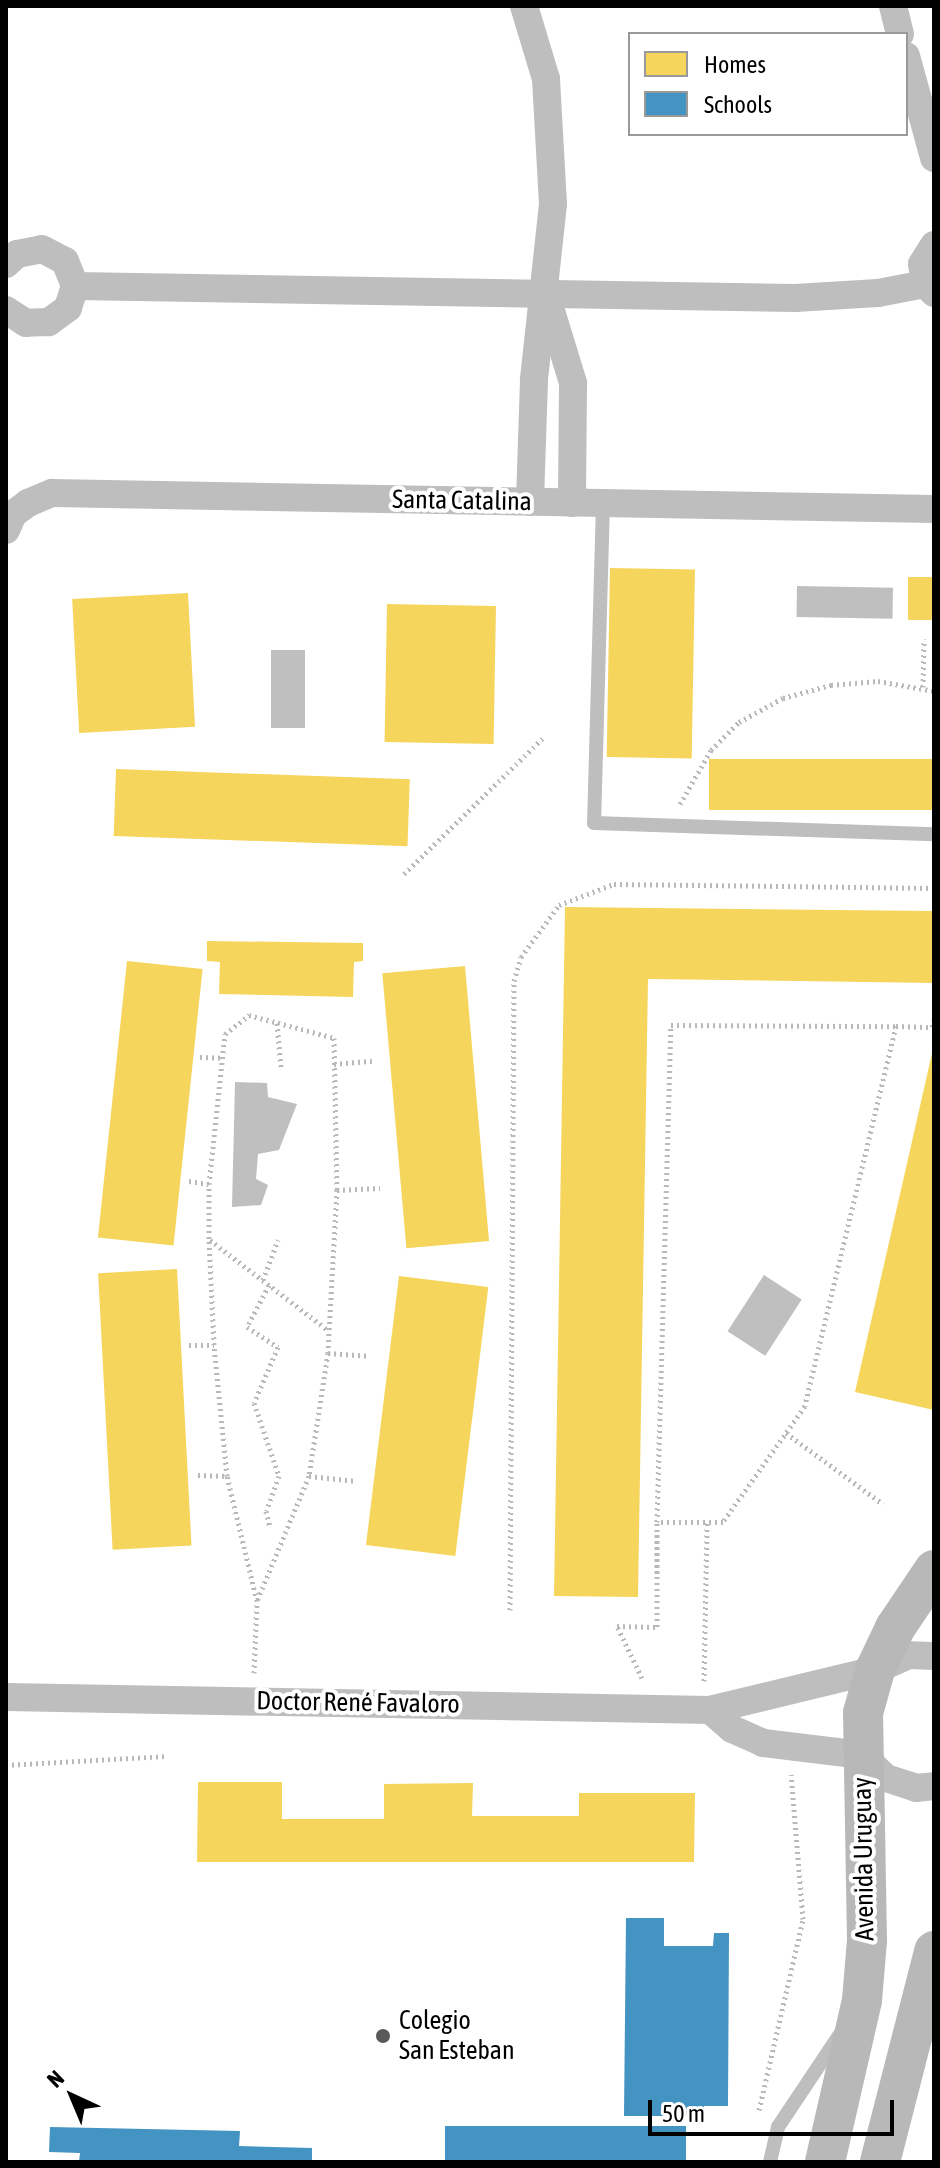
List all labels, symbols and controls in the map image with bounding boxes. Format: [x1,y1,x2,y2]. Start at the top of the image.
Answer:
legend [628,32,908,136]
text: Homes [704,51,766,78]
text: Schools [704,91,772,118]
street label: Santa Catalina [392,484,532,518]
street label: Doctor René Favaloro [256,1686,460,1720]
street label: Avenida Uruguay [847,1777,881,1941]
place label: Colegio San Esteban [399,2005,514,2066]
marker: Colegio San Esteban [374,2027,392,2045]
north arrow [32,2056,112,2136]
text: N [42,2065,69,2093]
scale bar [652,2084,898,2134]
text: 50 m [662,2100,705,2127]

